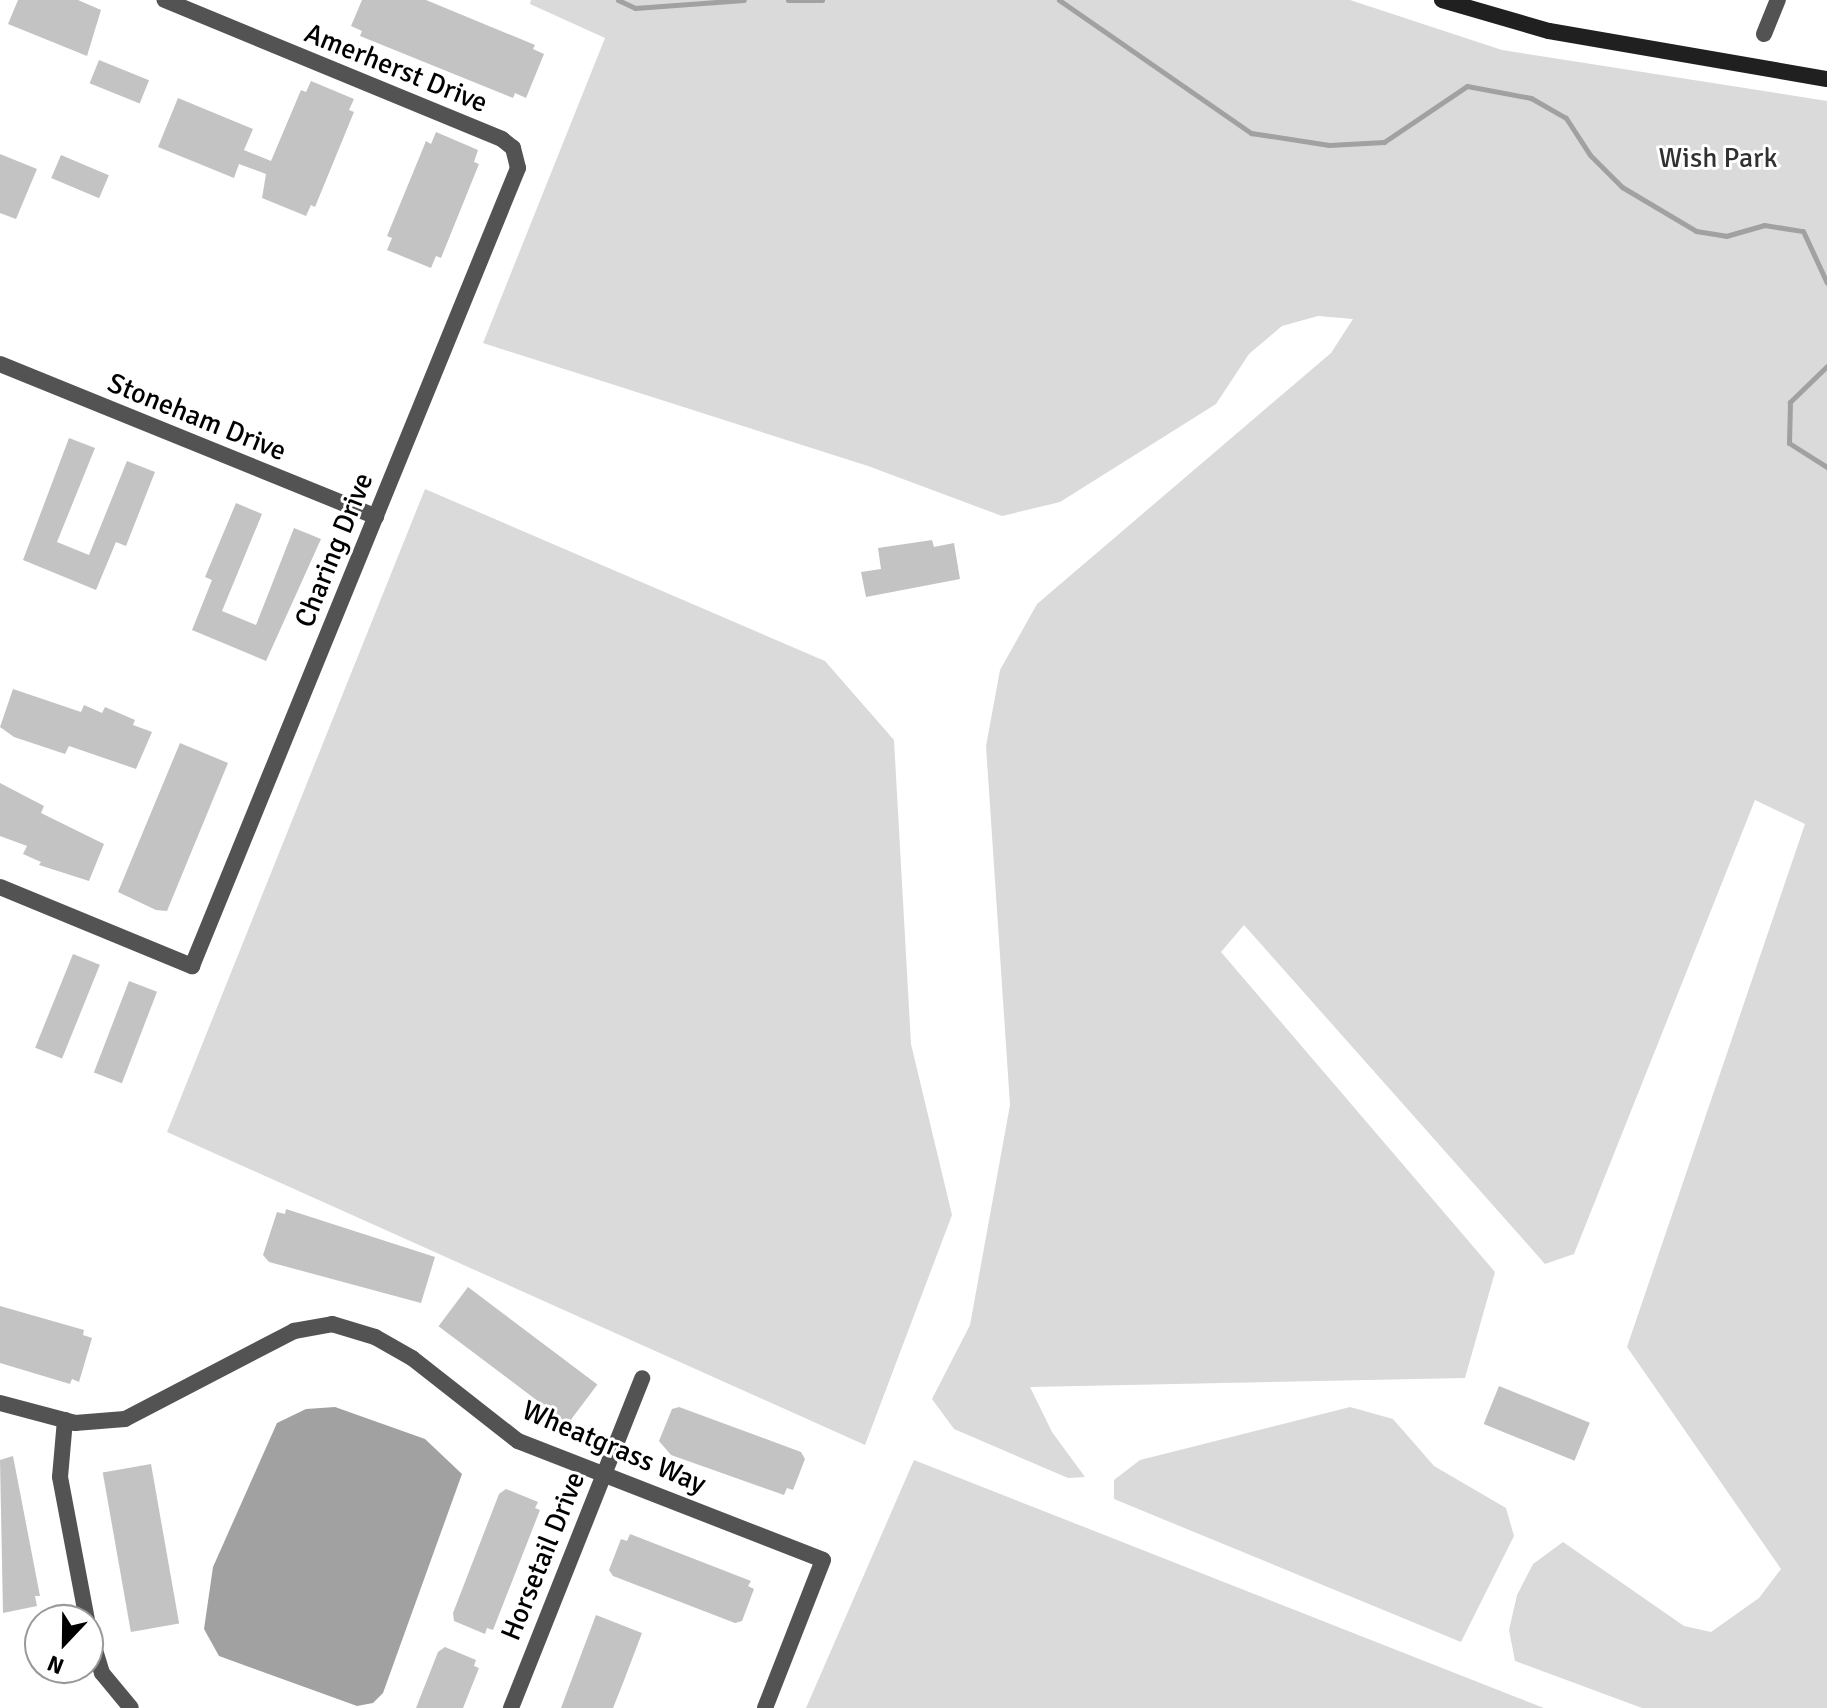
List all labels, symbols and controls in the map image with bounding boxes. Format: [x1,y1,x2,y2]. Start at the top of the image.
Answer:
street label: Amerherst Drive [300,16,492,120]
park label: Wish Park [1659,141,1777,175]
street label: Stoneham Drive [103,366,291,468]
street label: Charing Drive [288,468,380,632]
street label: Wheatgrass Way [517,1393,711,1501]
street label: Horsetail Drive [494,1467,592,1645]
north arrow [24,1604,104,1684]
text: N [43,1649,68,1680]

